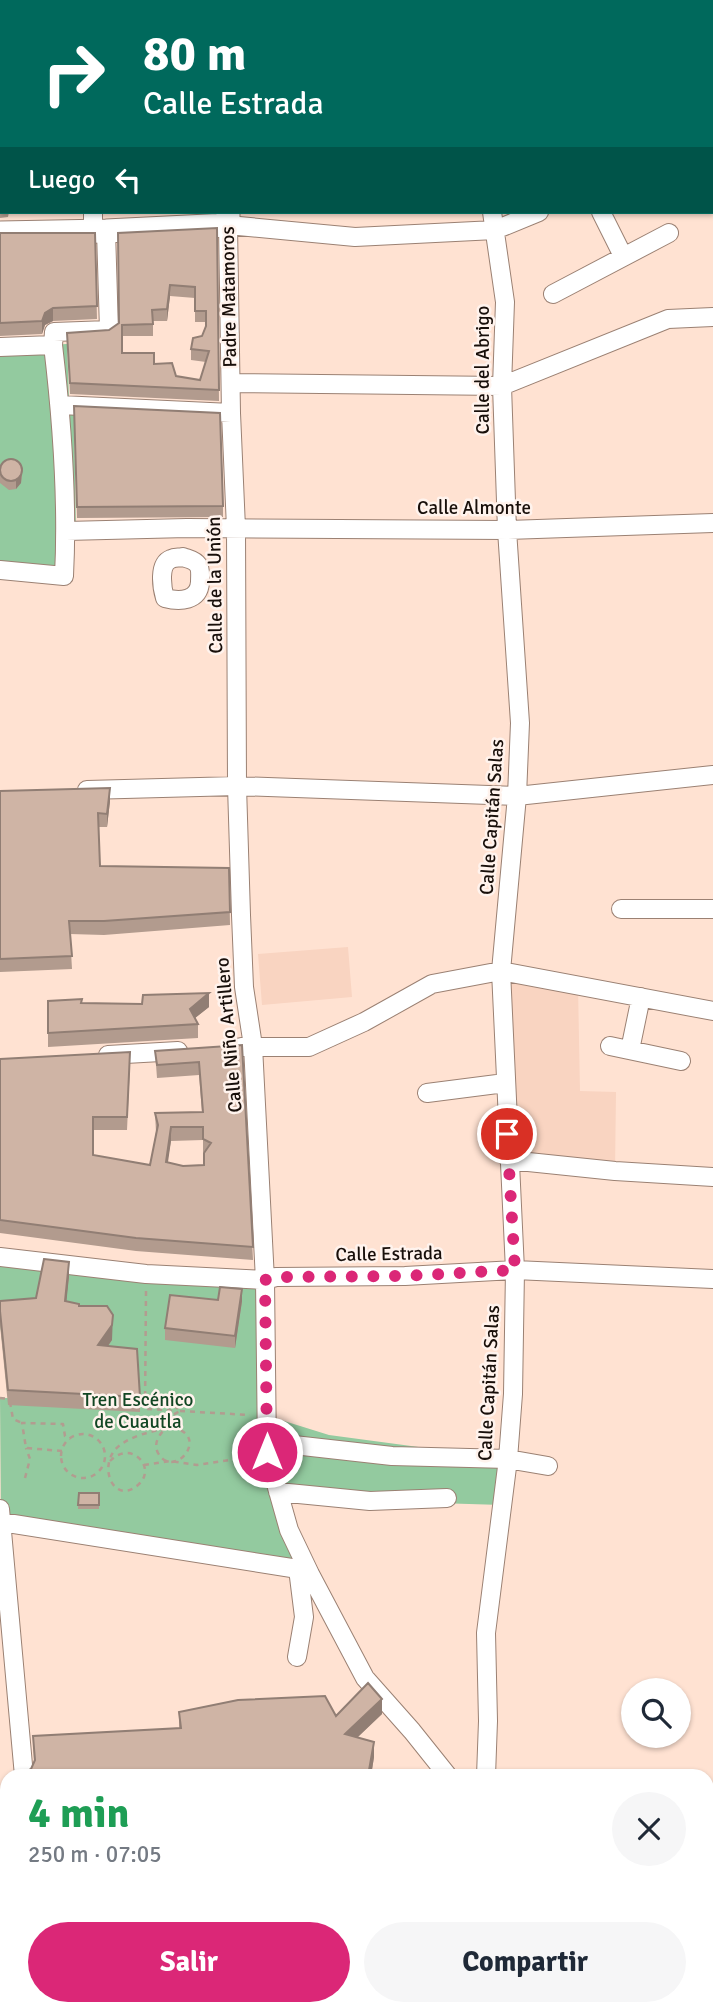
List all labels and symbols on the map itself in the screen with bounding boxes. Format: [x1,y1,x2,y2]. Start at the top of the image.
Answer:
street label: Padre Matamoros [216,226,242,368]
street label: Calle del Abrigo [471,305,495,434]
street label: Calle Almonte [417,496,531,520]
street label: Calle de la Unión [202,516,228,654]
street label: Calle Capitán Salas [475,738,509,896]
street label: Calle Niño Artillero [210,956,248,1114]
pin [477,1104,537,1164]
street label: Calle Estrada [335,1241,443,1267]
street label: Calle Capitán Salas [473,1304,505,1462]
park label: Tren Escénico de Cuautla [83,1388,194,1434]
position arrow [230,1415,304,1489]

